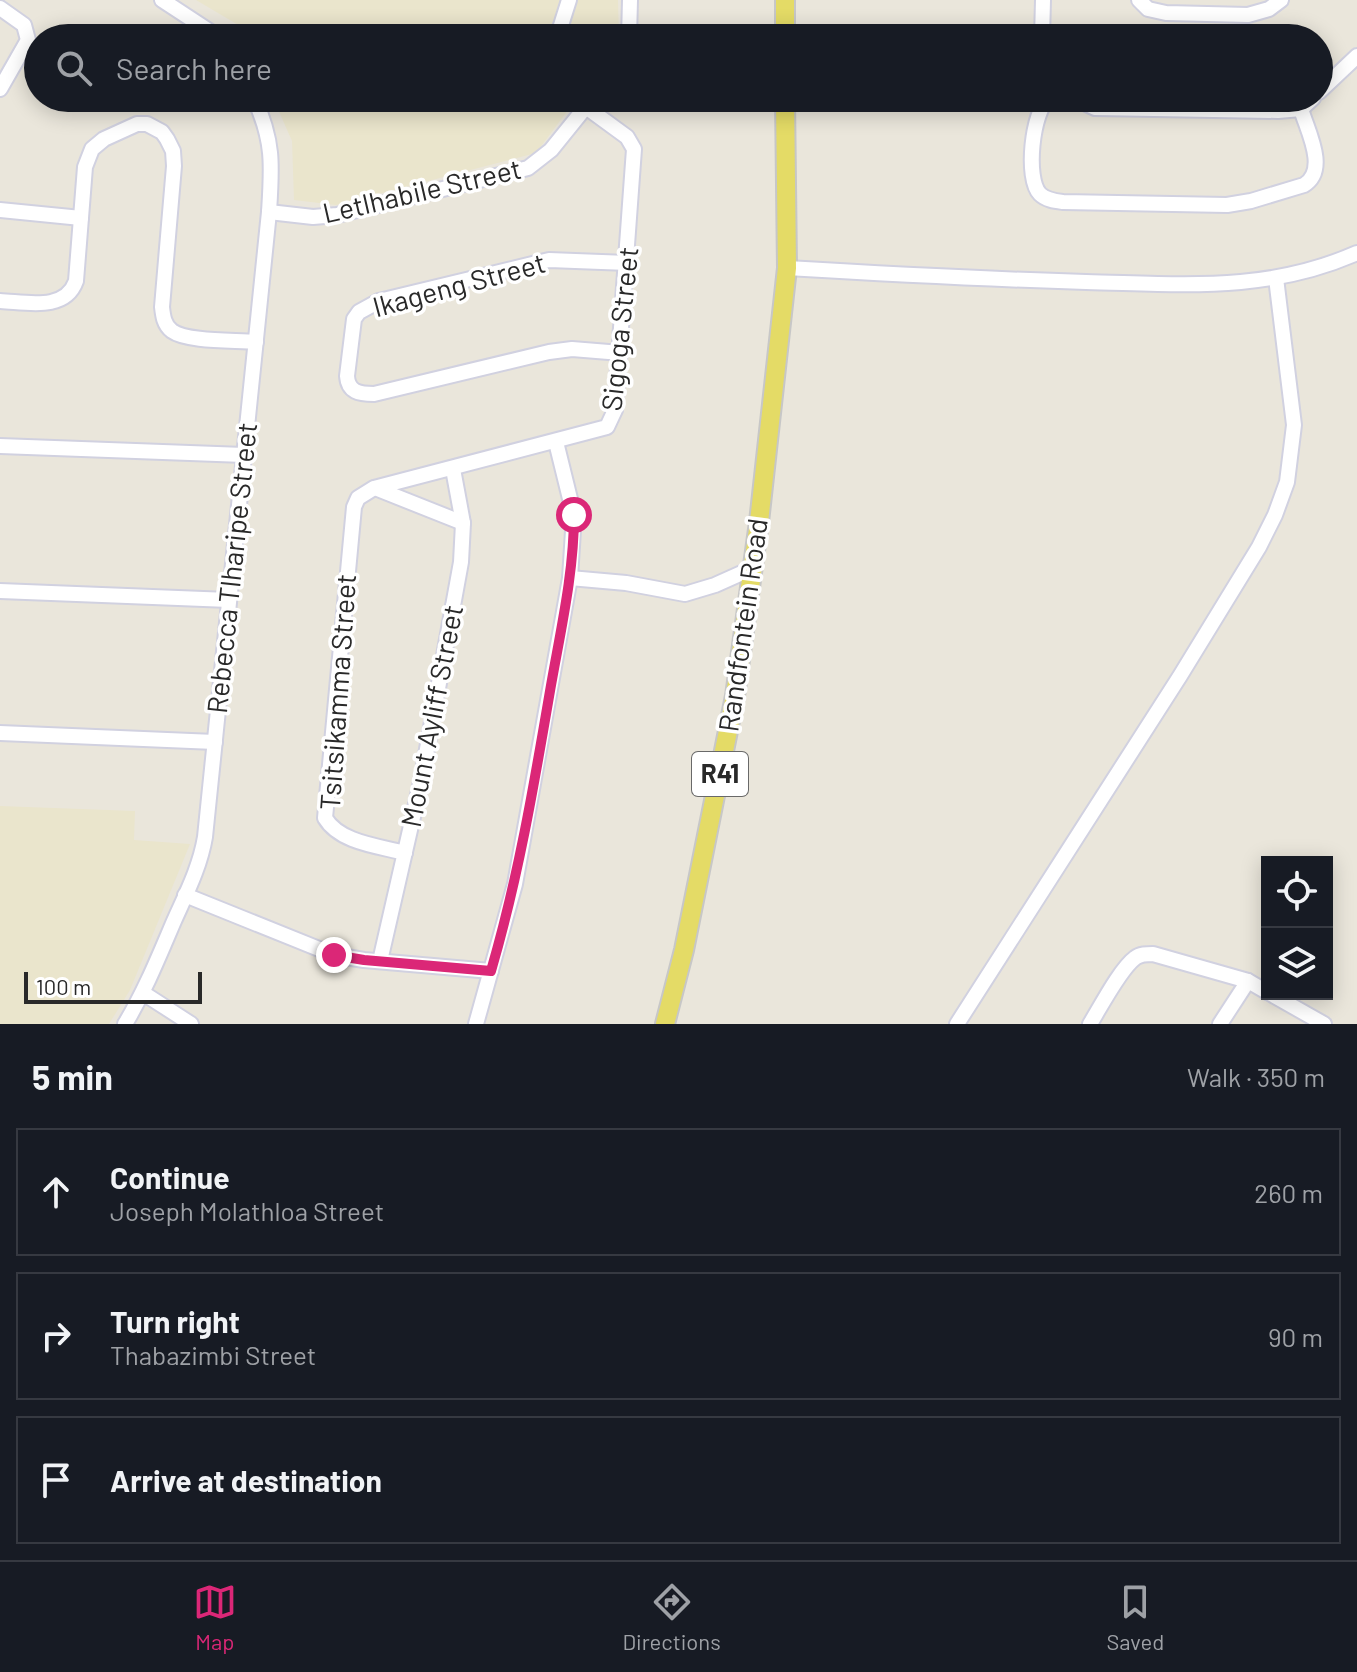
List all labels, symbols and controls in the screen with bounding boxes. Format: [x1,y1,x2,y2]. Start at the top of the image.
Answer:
search box [24,24,1333,112]
icon: search [52,46,96,90]
text: Search here [116,50,272,86]
street label: Letlhabile Street [319,151,524,229]
street label: Ikageng Street [369,245,549,323]
street label: Sigoga Street [593,245,645,413]
street label: Rebecca Tlharipe Street [199,421,263,715]
route start [556,497,592,533]
street label: Randfontein Road [710,516,774,734]
street label: Tsitsikamma Street [312,573,362,811]
street label: Mount Ayliff Street [393,602,469,830]
road number: R41 [692,752,748,796]
map controls [1261,856,1333,1000]
button: locate [1261,856,1333,928]
button: layers [1261,928,1333,1000]
route end [316,937,352,973]
scale bar [24,968,202,1004]
text: 100 m [36,973,91,999]
text: 5 min [32,1056,113,1097]
text: Walk · 350 m [1187,1061,1325,1092]
text: Continue [110,1159,230,1195]
icon: ahead [34,1170,78,1214]
text: 260 m [1254,1177,1323,1208]
text: Joseph Molathloa Street [110,1195,384,1226]
text: Turn right [110,1303,240,1339]
icon: right [34,1314,78,1358]
text: 90 m [1268,1321,1323,1352]
text: Thabazimbi Street [110,1339,316,1370]
icon: arrive [34,1458,78,1502]
text: Arrive at destination [110,1462,382,1498]
tab: Map [193,1580,237,1654]
tab: Directions [622,1580,721,1654]
tab: Saved [1106,1580,1164,1654]

